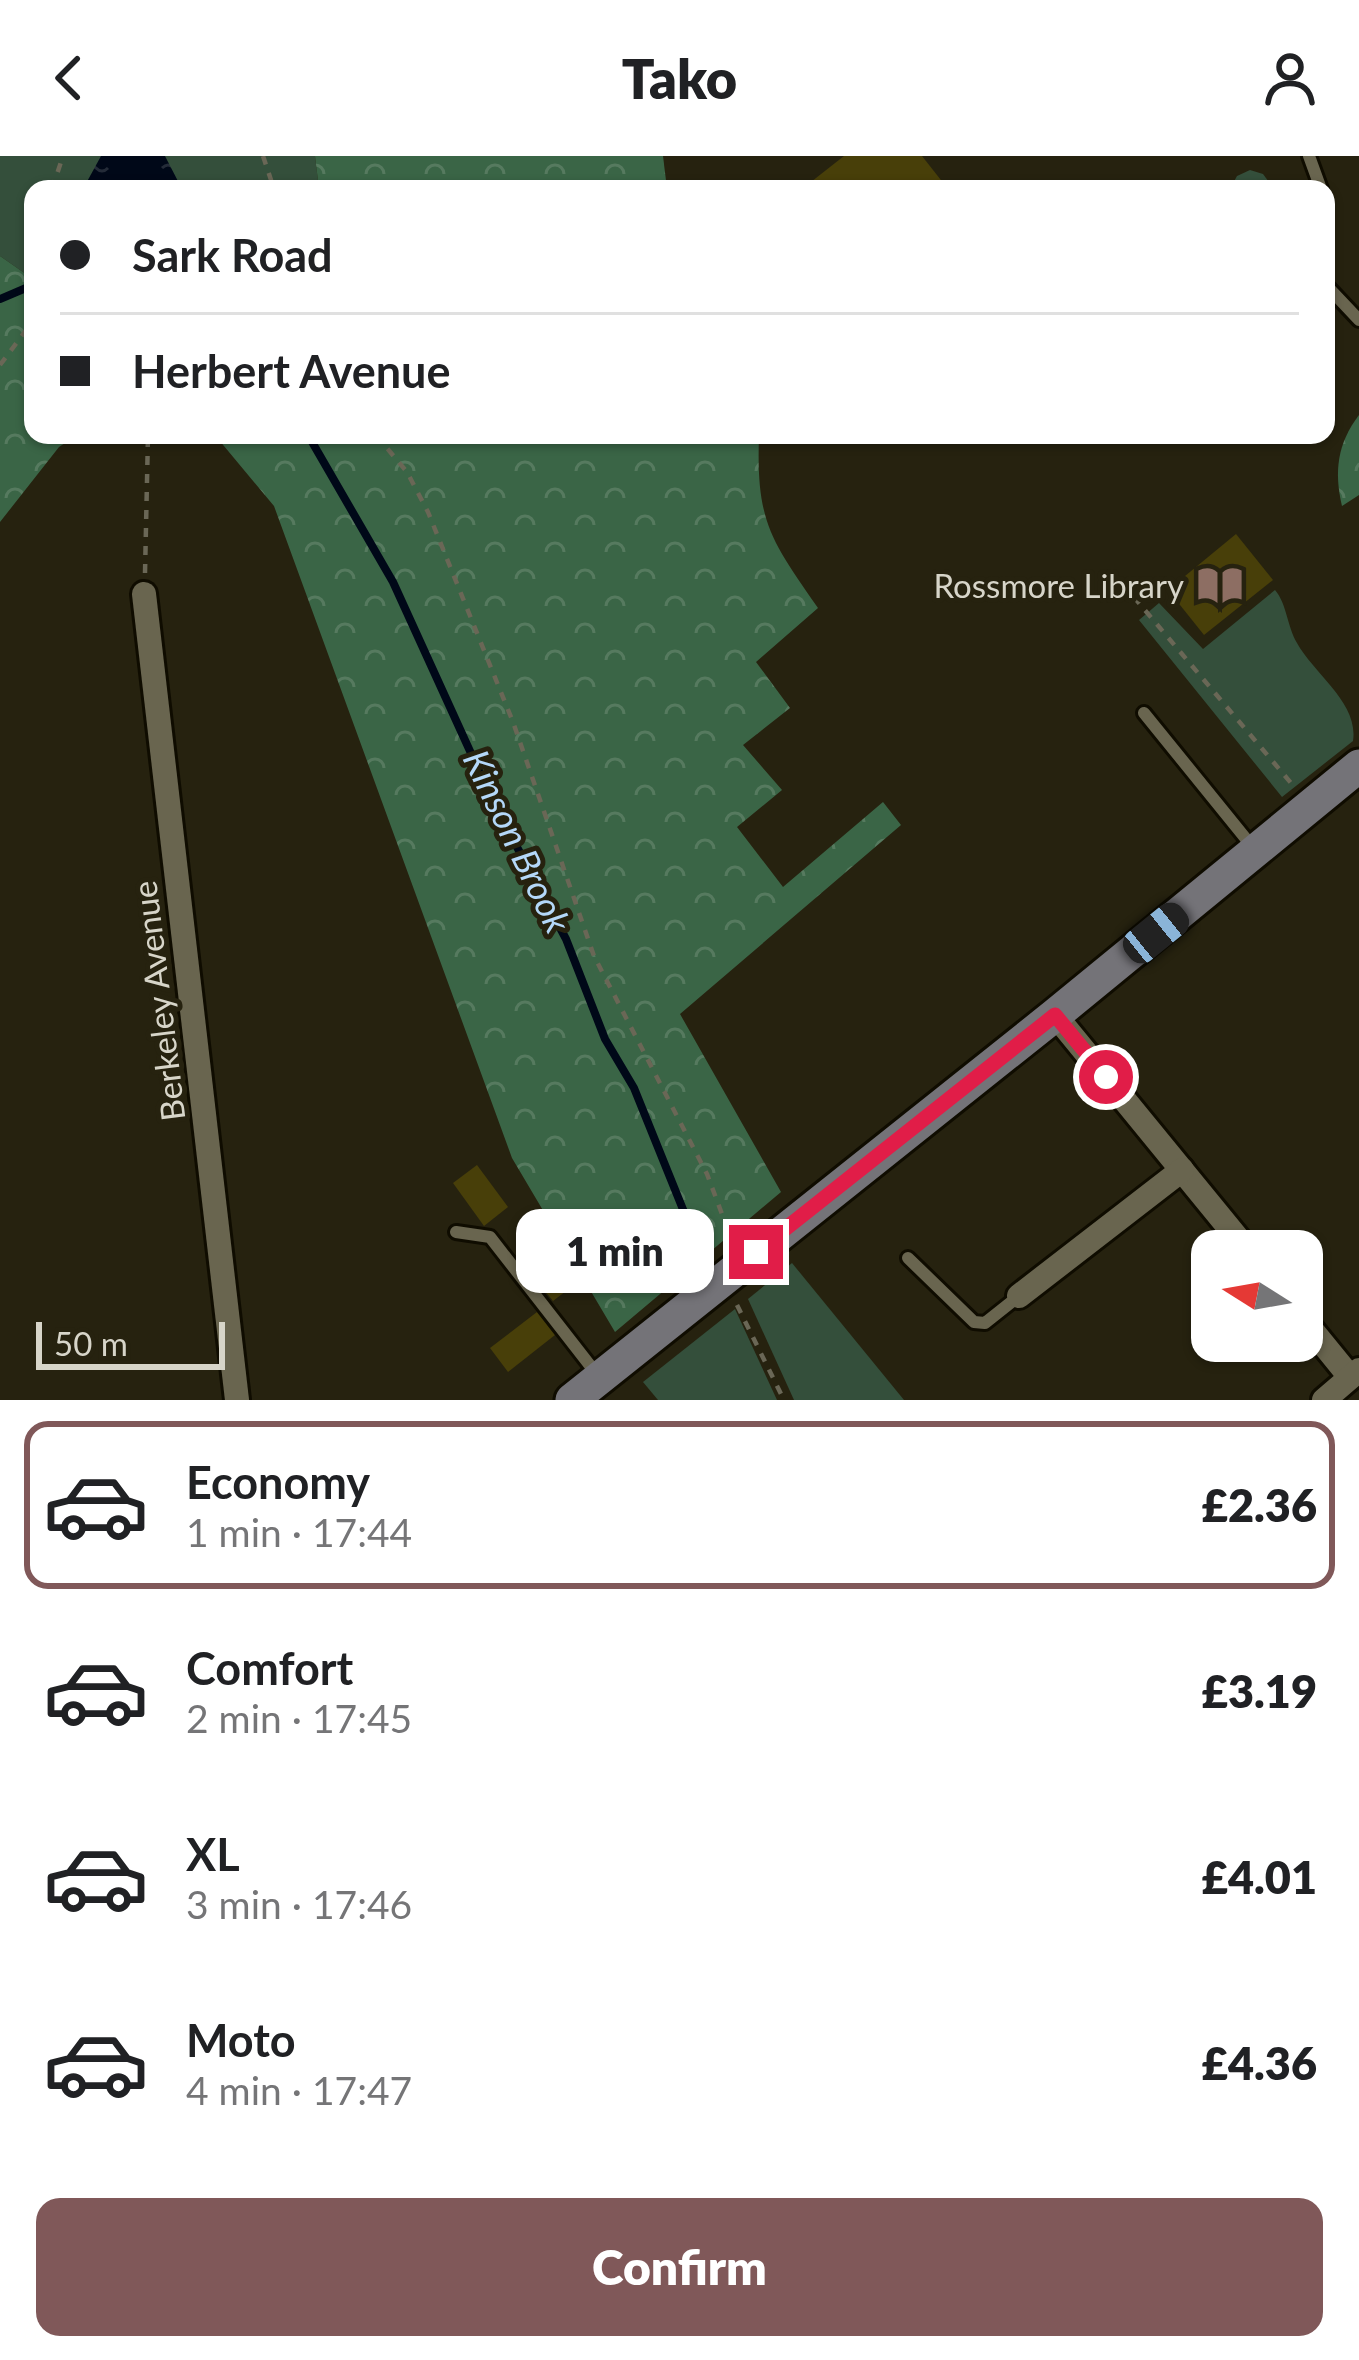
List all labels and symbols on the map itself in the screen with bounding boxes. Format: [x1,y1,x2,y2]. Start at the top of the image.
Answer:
library icon: Rossmore Library [1195,560,1245,610]
place label: Rossmore Library [934,565,1184,605]
water label: Kinson Brook [455,743,581,940]
street label: Berkeley Avenue [123,879,193,1123]
car [1117,896,1195,970]
route start [1079,1050,1133,1104]
callout: 1 min [516,1210,714,1294]
route end [729,1225,783,1279]
north arrow [1191,1230,1323,1362]
scale bar [36,1316,225,1369]

